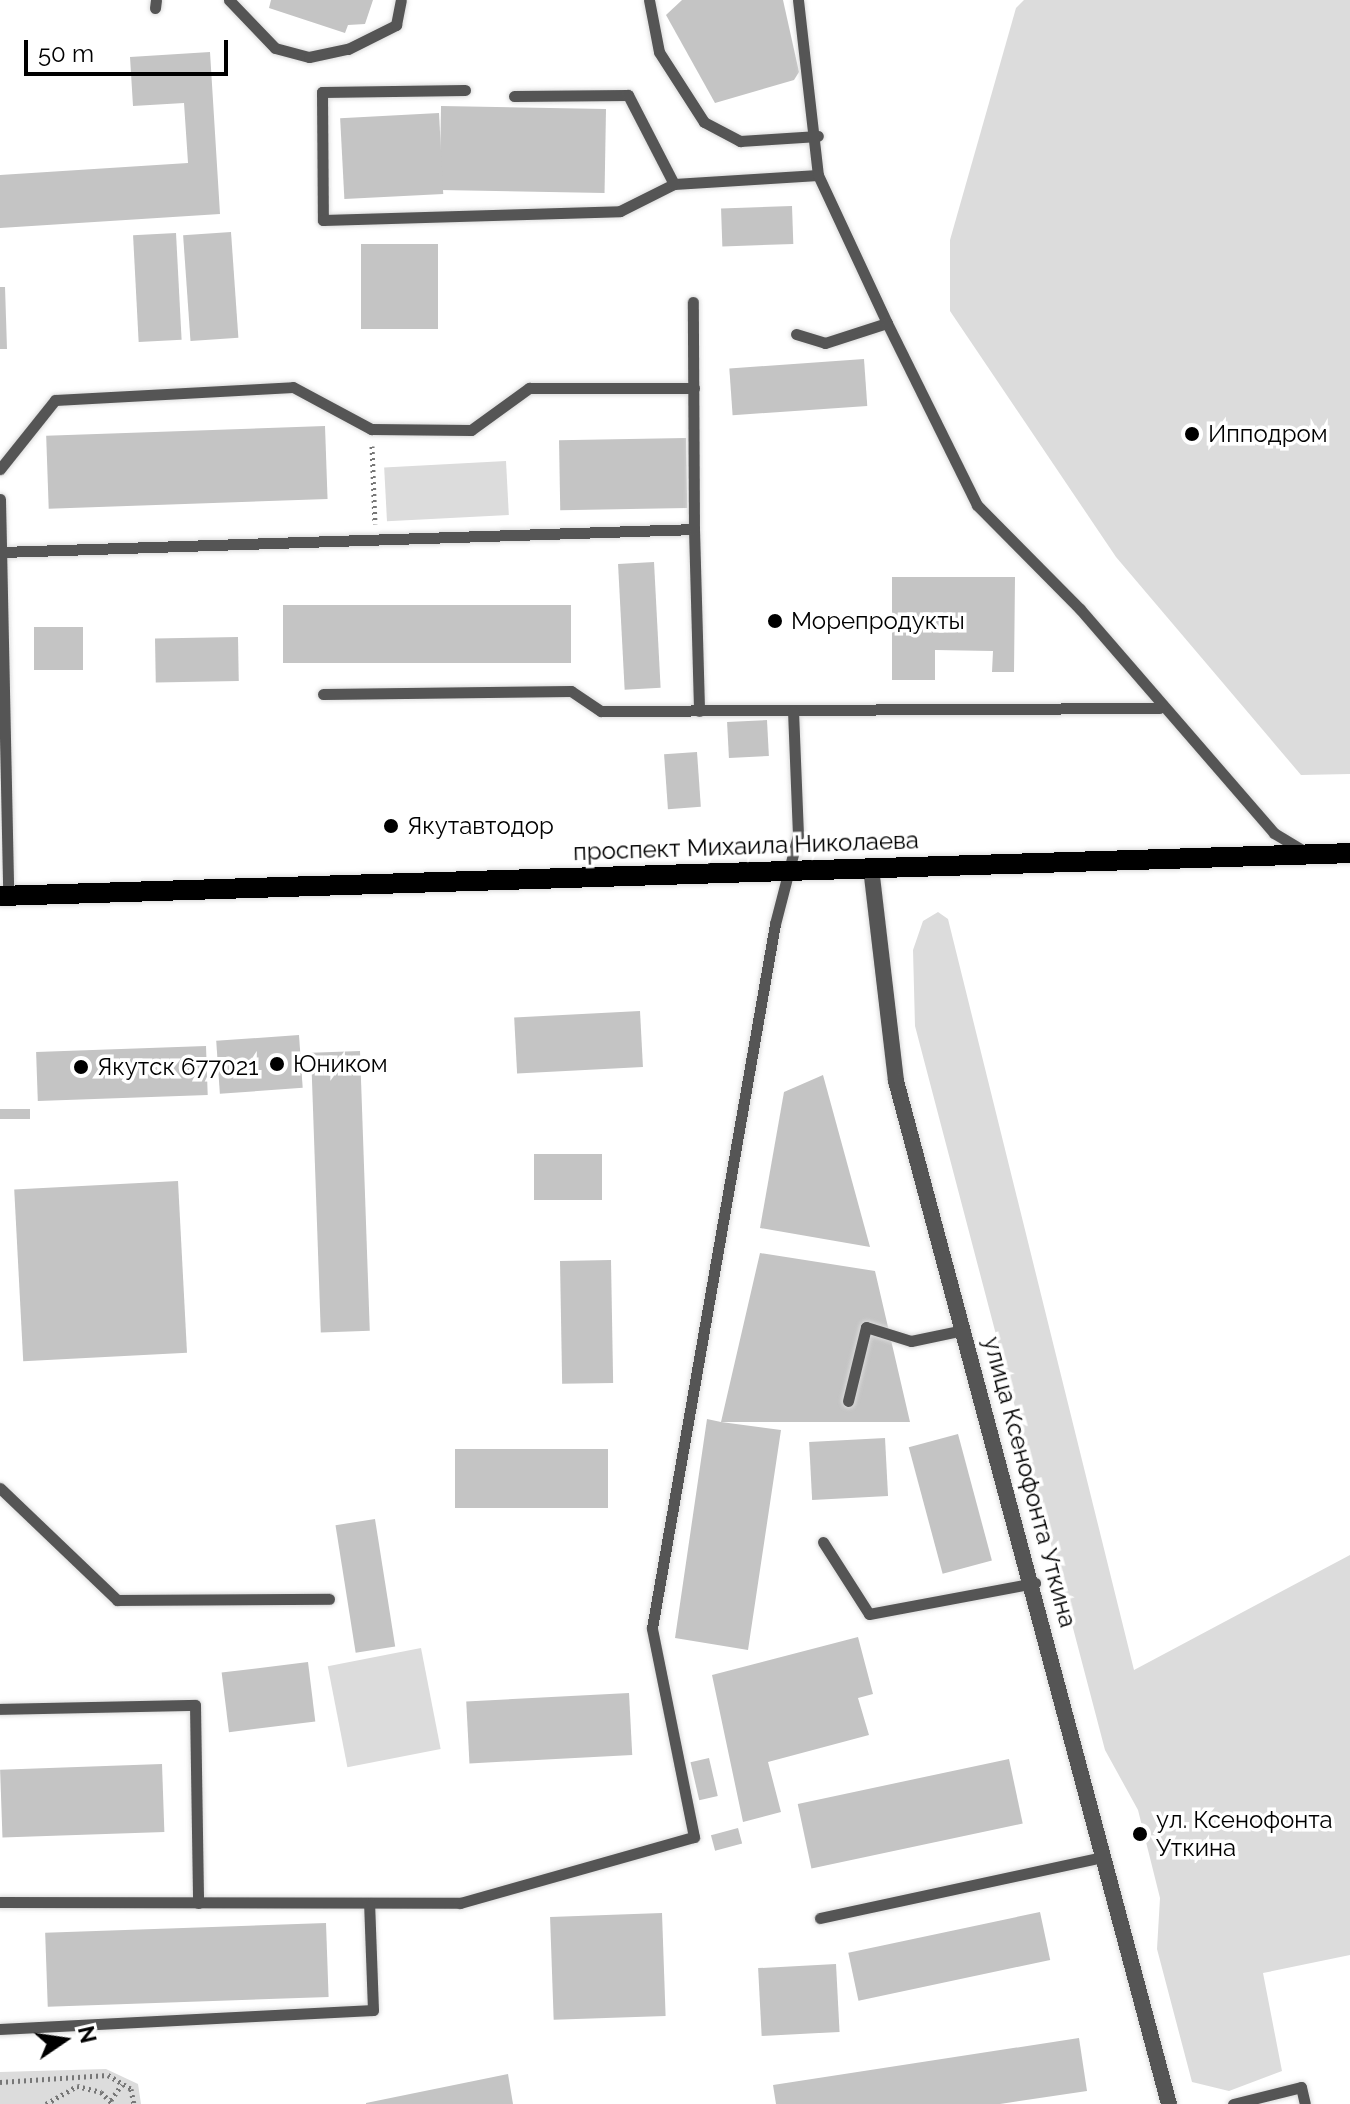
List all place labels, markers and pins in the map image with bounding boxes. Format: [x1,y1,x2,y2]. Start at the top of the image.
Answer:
place label: Ипподром [1208,420,1328,448]
marker: Ипподром [1183,425,1201,443]
place label: Морепродукты [791,607,965,635]
marker: Морепродукты [766,612,784,630]
place label: Якутавтодор [407,812,554,840]
marker: Якутавтодор [382,817,400,835]
place label: Юником [293,1050,388,1078]
place label: Якутск 677021 [97,1053,259,1081]
marker: Юником [268,1055,286,1073]
marker: Якутск 677021 [72,1058,90,1076]
place label: ул. Ксенофонта Уткина [1156,1806,1333,1862]
marker: ул. Ксенофонта Уткина [1131,1825,1149,1843]

